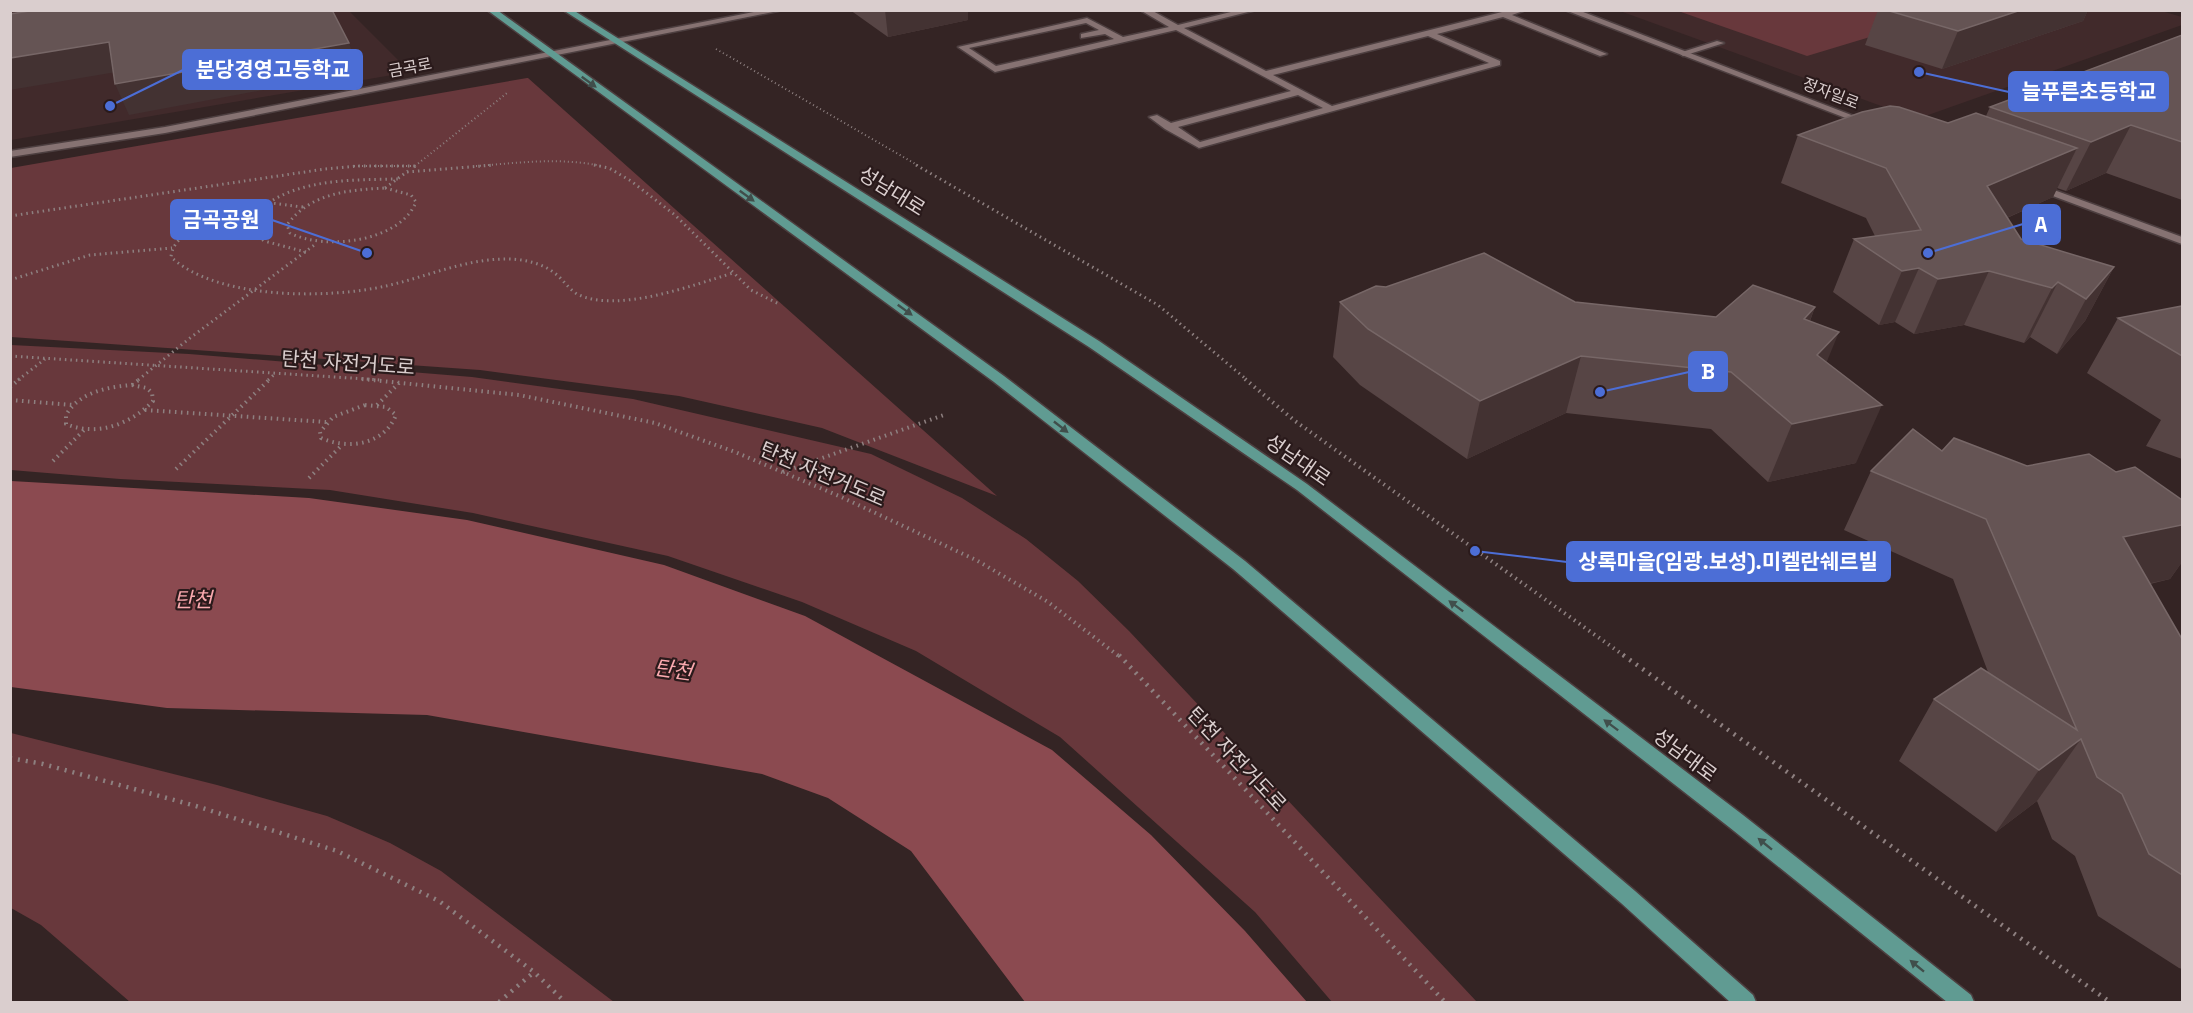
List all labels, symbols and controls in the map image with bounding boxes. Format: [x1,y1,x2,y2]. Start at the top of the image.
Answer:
callout: 분당경영고등학교 [183,50,362,89]
street label: 금곡로 [386,53,434,82]
text: 분당경영고등학교 [196,56,350,83]
callout: 늘푸른초등학교 [2009,72,2168,111]
street label: 정자일로 [1800,73,1862,114]
one-way arrow [580,76,596,88]
text: 늘푸른초등학교 [2021,78,2157,105]
street label: 성남대로 [854,160,930,222]
one-way arrow [738,190,754,202]
callout: 금곡공원 [171,200,272,239]
callout: A [2023,205,2060,244]
text: 금곡공원 [182,206,260,233]
text: A [2034,211,2048,238]
one-way arrow [896,304,912,316]
street label: 탄천 자전거도로 [280,345,416,381]
callout: B [1689,352,1727,391]
text: B [1701,358,1715,385]
one-way arrow [1054,420,1069,432]
street label: 성남대로 [1260,428,1336,492]
street label: 탄천 자전거도로 [756,436,890,512]
callout: 상록마을(임광.보성).미켈란쉐르빌 [1567,542,1890,581]
text: 상록마을(임광.보성).미켈란쉐르빌 [1578,548,1878,575]
water label: 탄천 [174,586,215,613]
one-way arrow [1448,600,1464,612]
water label: 탄천 [652,653,697,686]
street label: 탄천 자전거도로 [1182,701,1292,817]
one-way arrow [1603,718,1619,731]
street label: 성남대로 [1648,722,1722,788]
one-way arrow [1757,837,1773,850]
one-way arrow [1909,959,1925,972]

